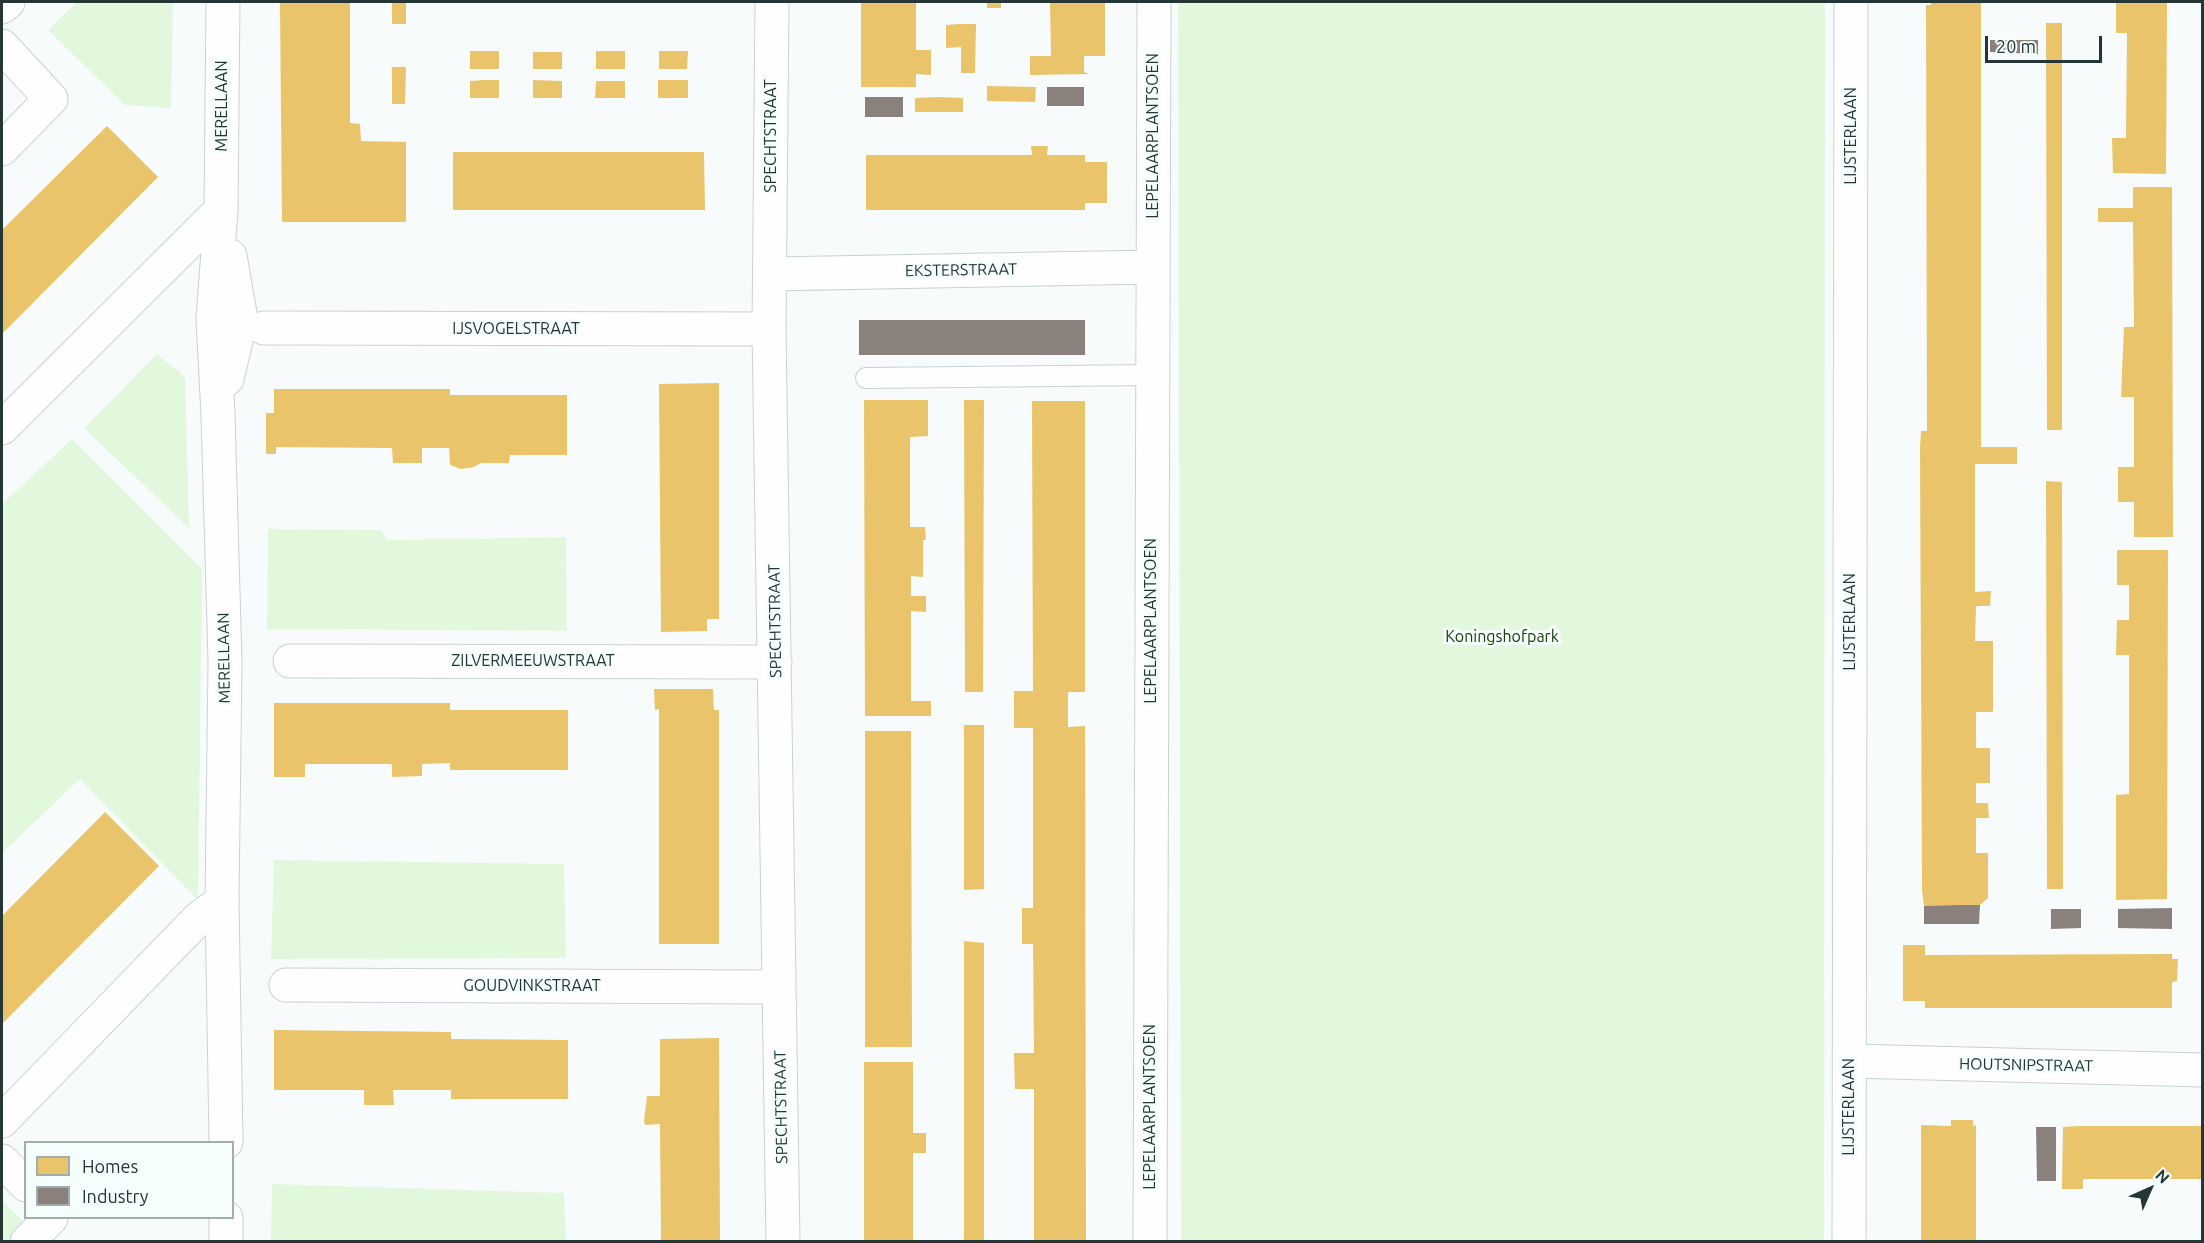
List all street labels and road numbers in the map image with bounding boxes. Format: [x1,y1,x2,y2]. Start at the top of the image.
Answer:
street label: LEPELAARPLANTSOEN [1143,53,1163,219]
street label: MERELLAAN [212,60,232,152]
street label: SPECHTSTRAAT [761,79,781,193]
street label: LIJSTERLAAN [1841,87,1861,185]
street label: EKSTERSTRAAT [905,259,1017,281]
street label: IJSVOGELSTRAAT [452,319,580,339]
street label: LEPELAARPLANTSOEN [1141,538,1161,704]
street label: SPECHTSTRAAT [764,564,786,678]
street label: LIJSTERLAAN [1840,573,1860,671]
street label: MERELLAAN [214,612,234,704]
street label: ZILVERMEEUWSTRAAT [451,651,615,671]
street label: GOUDVINKSTRAAT [463,976,601,996]
street label: LEPELAARPLANTSOEN [1140,1024,1160,1190]
street label: SPECHTSTRAAT [770,1050,792,1164]
street label: HOUTSNIPSTRAAT [1959,1054,2093,1076]
street label: LIJSTERLAAN [1839,1058,1859,1156]

